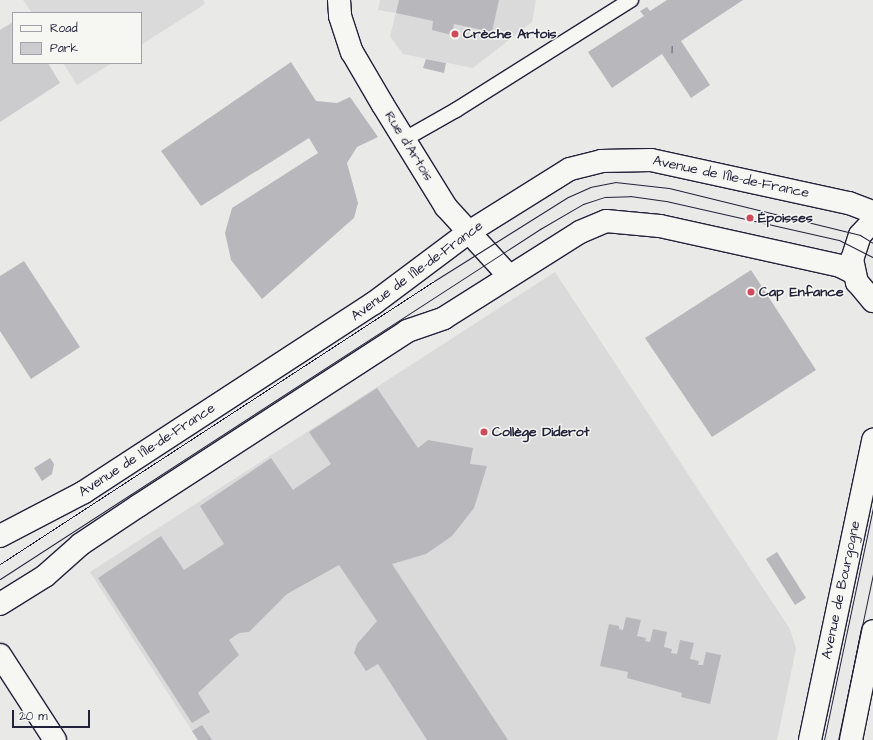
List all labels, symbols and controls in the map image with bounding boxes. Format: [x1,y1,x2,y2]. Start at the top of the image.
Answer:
legend [12,12,142,64]
text: Road [50,20,78,37]
place label: Crèche Artois [463,26,557,42]
marker: Crèche Artois [450,29,460,39]
text: Park [50,40,78,57]
house number: 1 [671,43,673,57]
street label: Rue d'Artois [381,108,437,184]
street label: Avenue de l’Île-de-France [651,152,811,202]
place label: Époisses [758,210,813,226]
marker: Époisses [745,213,755,223]
street label: Avenue de l’Île-de-France [348,217,486,325]
place label: Cap Enfance [759,284,844,300]
marker: Cap Enfance [746,287,756,297]
street label: Avenue de l’Île-de-France [76,400,218,500]
place label: Collège Diderot [492,424,589,440]
marker: Collège Diderot [479,427,489,437]
street label: Avenue de Bourgogne [818,519,864,661]
scale bar [14,702,92,728]
text: 20 m [19,708,48,725]

